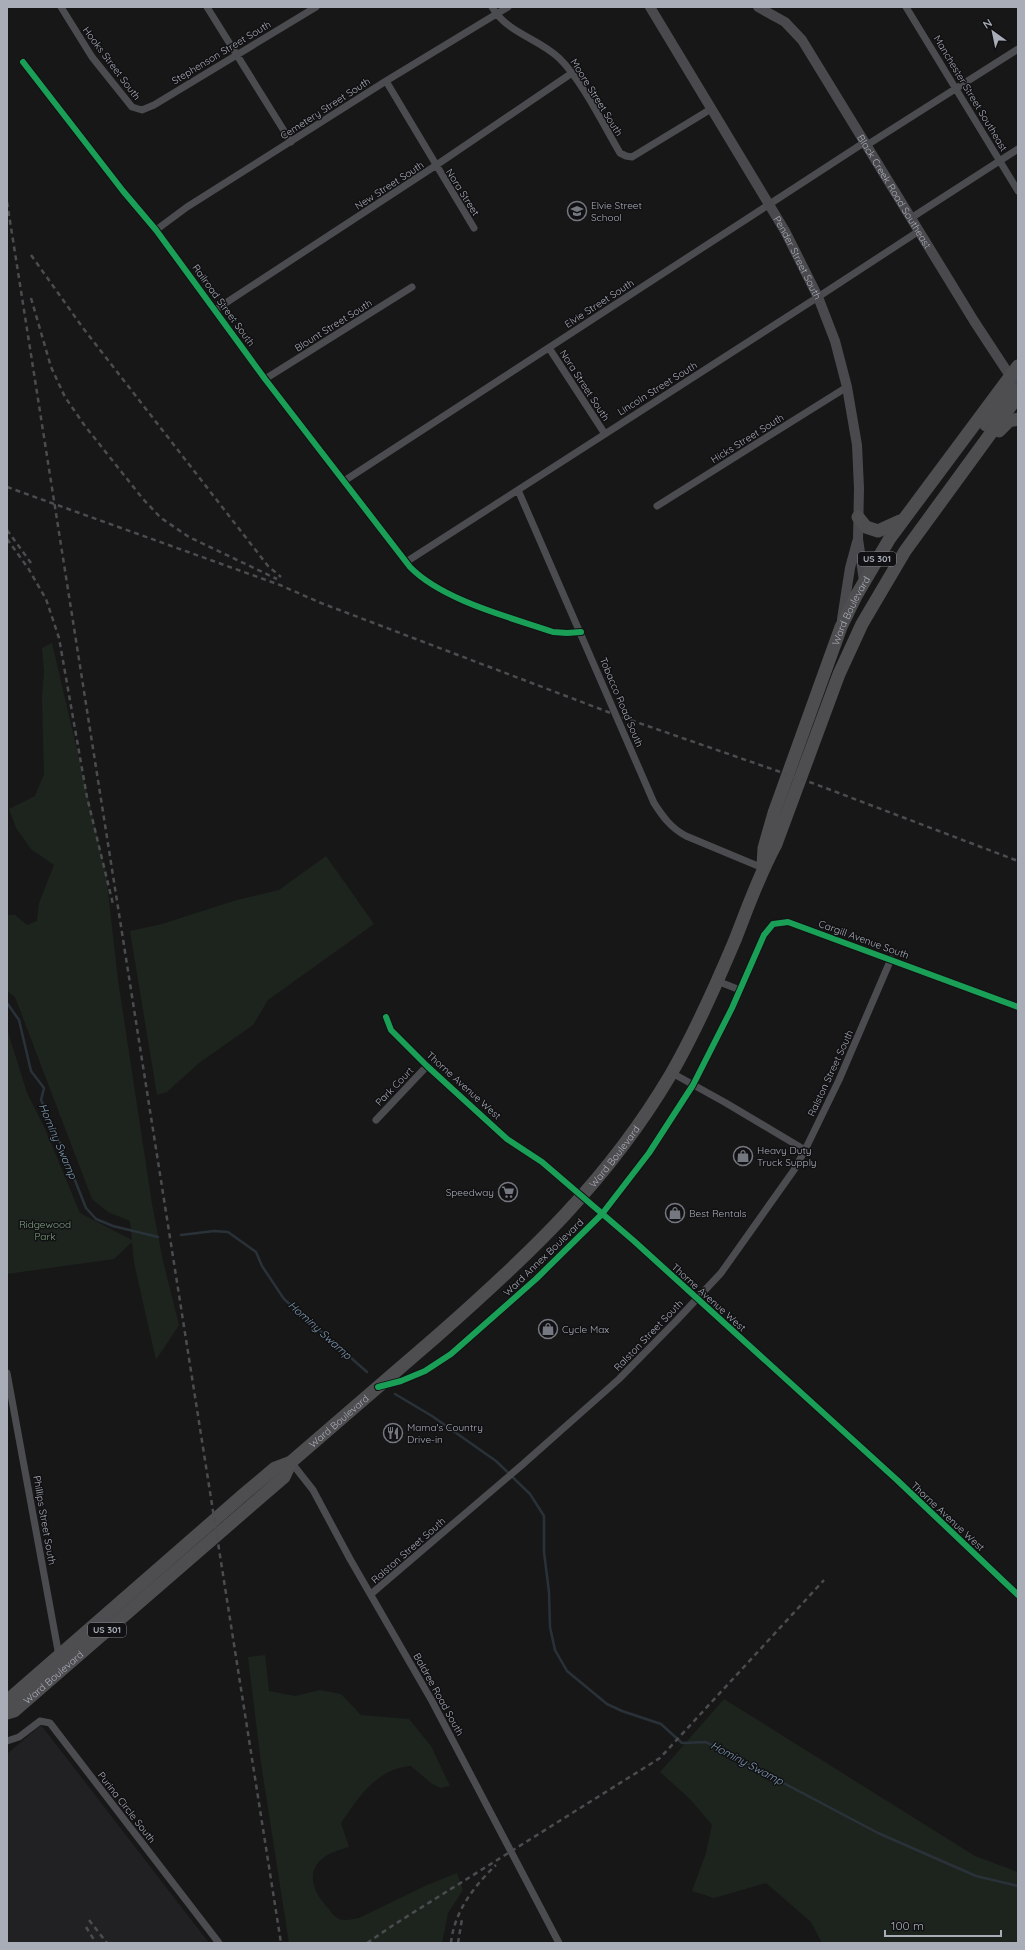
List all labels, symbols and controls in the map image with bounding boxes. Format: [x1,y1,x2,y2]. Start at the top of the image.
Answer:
north arrow [973,12,1013,52]
text: N [980,16,995,32]
street label: Stephenson Street South [169,18,273,87]
street label: Hooks Street South [80,24,143,103]
street label: Manchester Street Southeast [931,33,1011,154]
street label: Moore Street South [568,56,626,138]
street label: Cemetery Street South [278,74,373,142]
street label: Black Creek Road Southeast [854,132,934,252]
street label: New Street South [352,158,426,213]
street label: Nora Street [443,166,482,219]
place label: Elvie Street School [591,199,642,224]
school or university icon: Elvie Street School [566,200,588,222]
street label: Pender Street South [770,214,824,302]
street label: Railroad Street South [189,262,258,349]
street label: Elvie Street South [562,276,636,331]
street label: Blount Street South [292,296,374,354]
street label: Nora Street South [557,347,612,423]
street label: Lincoln Street South [615,359,700,418]
street label: Hicks Street South [708,411,786,466]
road number: US 301 [858,552,896,566]
street label: Ward Boulevard [829,574,873,647]
street label: Tobacco Road South [597,655,646,749]
street label: Cargill Avenue South [817,917,911,962]
street label: Ralston Street South [805,1028,856,1119]
street label: Thorne Avenue West [424,1048,504,1123]
street label: Park Court [373,1064,417,1109]
water label: Hominy Swamp [36,1101,81,1182]
street label: Ward Boulevard [586,1123,643,1190]
place label: Heavy Duty Truck Supply [757,1144,817,1169]
shop icon: Heavy Duty Truck Supply [732,1145,754,1167]
supermarket icon: Speedway [497,1181,519,1203]
place label: Speedway [446,1186,494,1199]
shop icon: Best Rentals [664,1202,686,1224]
place label: Best Rentals [689,1207,747,1220]
street label: Ward Annex Boulevard [501,1216,586,1299]
park label: Ridgewood Park [19,1218,71,1243]
street label: Thorne Avenue West [669,1260,749,1335]
street label: Ralston Street South [611,1297,686,1374]
water label: Hominy Swamp [285,1298,356,1363]
shop icon: Cycle Max [537,1318,559,1340]
place label: Cycle Max [562,1323,609,1336]
street label: Ward Boulevard [306,1392,372,1451]
place label: Mama's Country Drive-in [407,1421,483,1446]
restaurant icon: Mama's Country Drive-in [382,1422,404,1444]
street label: Phillips Street South [30,1474,59,1566]
street label: Thorne Avenue West [908,1479,988,1554]
street label: Ralston Street South [369,1515,448,1586]
road number: US 301 [88,1623,126,1637]
street label: Ward Boulevard [21,1648,86,1707]
street label: Baldree Road South [410,1651,467,1738]
water label: Hominy Swamp [708,1738,787,1789]
street label: Purina Circle South [95,1769,158,1845]
scale bar [885,1912,1001,1938]
text: 100 m [891,1918,924,1933]

